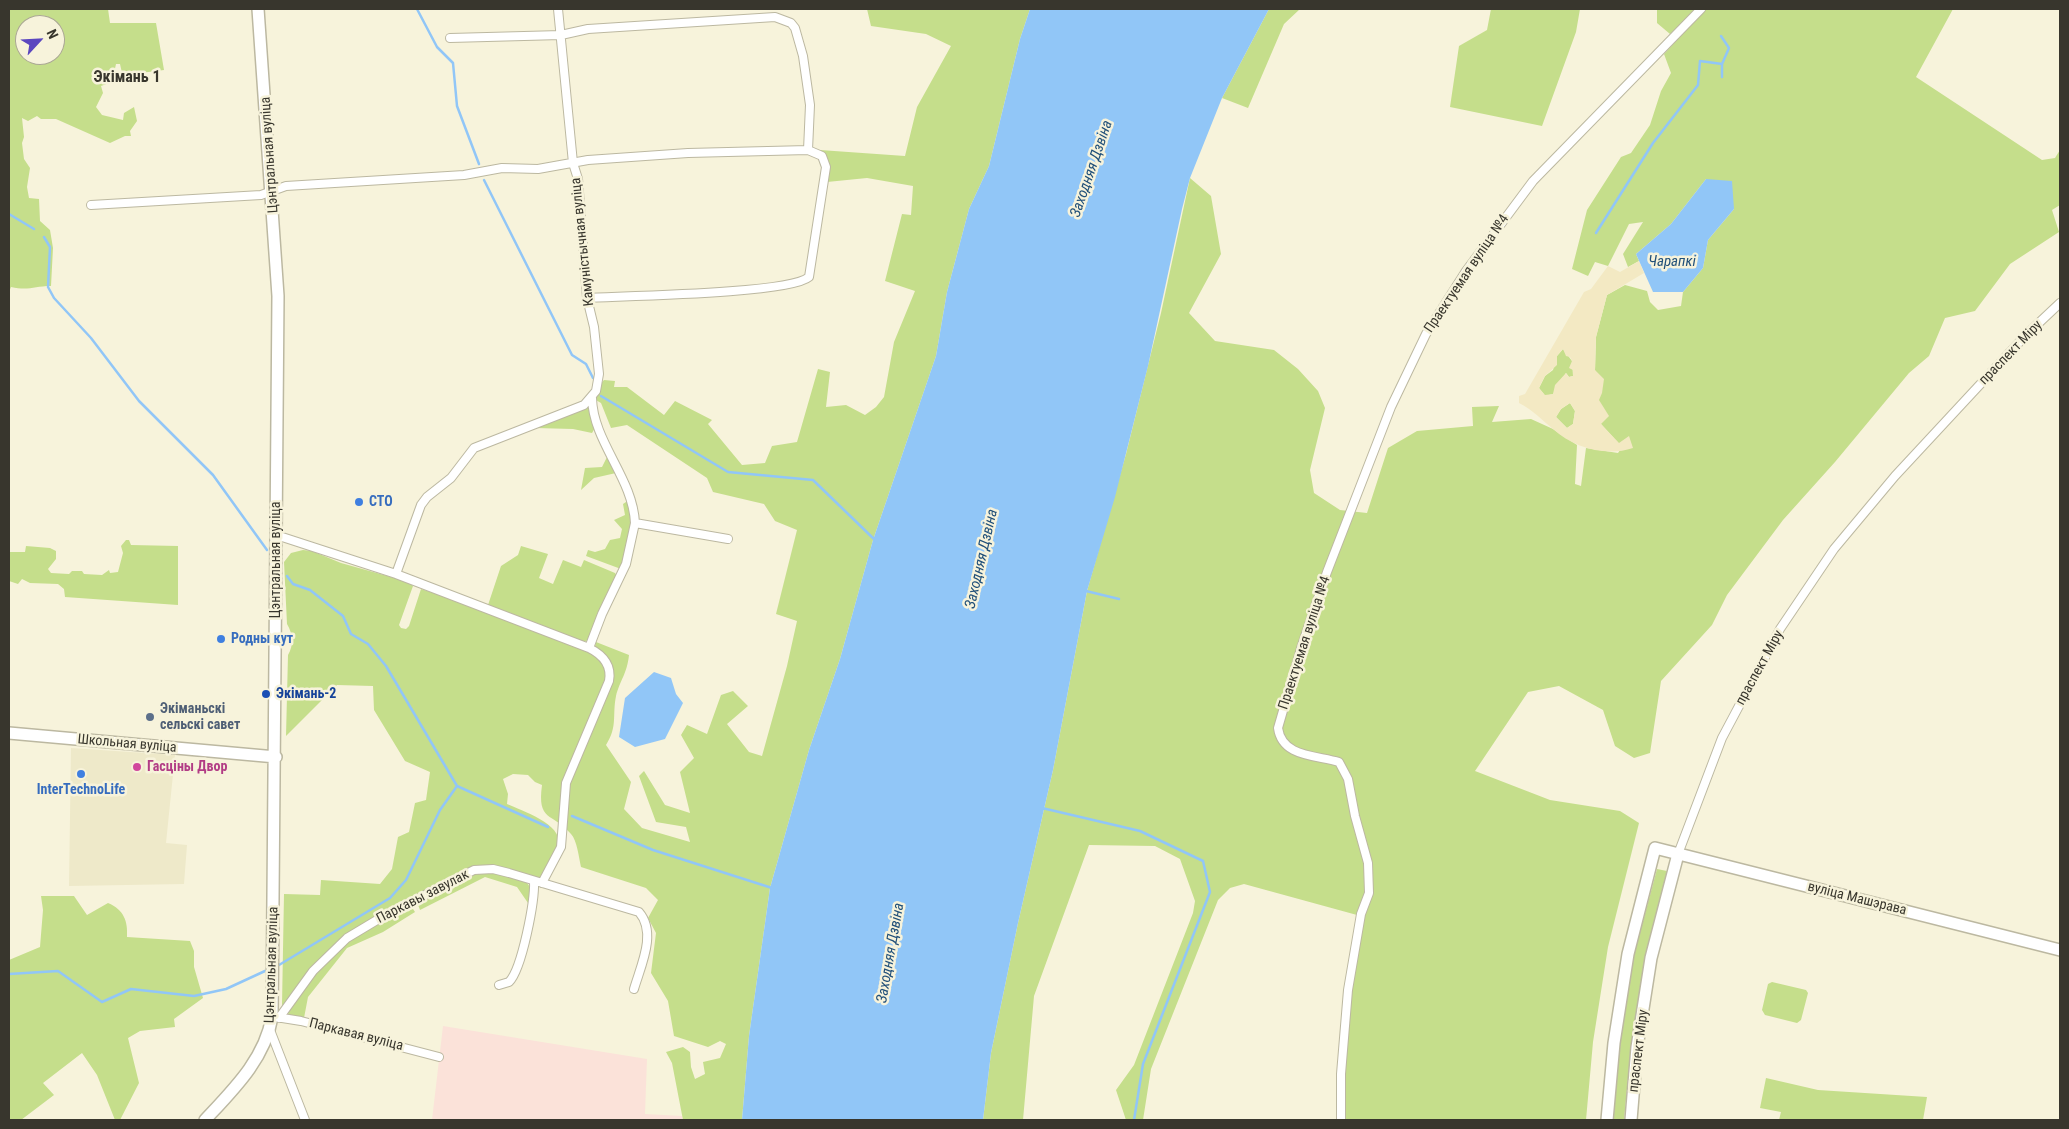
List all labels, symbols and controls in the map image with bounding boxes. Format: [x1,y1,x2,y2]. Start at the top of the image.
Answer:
north arrow [15,15,65,65]
text: N [44,27,62,41]
district label: Экімань 1 [94,68,160,88]
street label: Цэнтральная вуліца [258,96,282,214]
water label: Заходняя Дзвіна [1067,118,1117,220]
street label: Камуністычная вуліца [568,177,598,307]
street label: Праектуемая вуліца №4 [1421,212,1513,336]
water label: Чарапкі [1648,253,1696,271]
street label: праспект Міру [1976,317,2046,389]
place label: СТО [369,494,393,510]
marker: СТО [353,496,365,508]
street label: Цэнтральная вуліца [268,502,284,618]
water label: Заходняя Дзвіна [962,508,1002,610]
street label: Праектуемая вуліца №4 [1276,574,1334,712]
street label: праспект Міру [1732,628,1788,708]
place label: Родны кут [231,631,293,647]
marker: Родны кут [215,633,227,645]
place label: Экімань-2 [276,686,336,702]
marker: Экімань-2 [260,688,272,700]
place label: Экіманьскі сельскі савет [160,701,240,734]
marker: Экіманьскі сельскі савет [144,711,156,723]
street label: Школьная вуліца [77,731,177,757]
place label: Гасціны Двор [147,759,227,775]
marker: Гасціны Двор [131,761,143,773]
marker: InterTechnoLife [75,768,87,780]
place label: InterTechnoLife [37,782,125,798]
street label: Паркавы завулак [374,866,472,928]
street label: вуліца Машэрава [1806,879,1908,919]
water label: Заходняя Дзвіна [873,902,909,1004]
street label: Цэнтральная вуліца [262,906,282,1024]
street label: праспект Міру [1626,1009,1652,1093]
street label: Паркавая вуліца [307,1015,405,1055]

